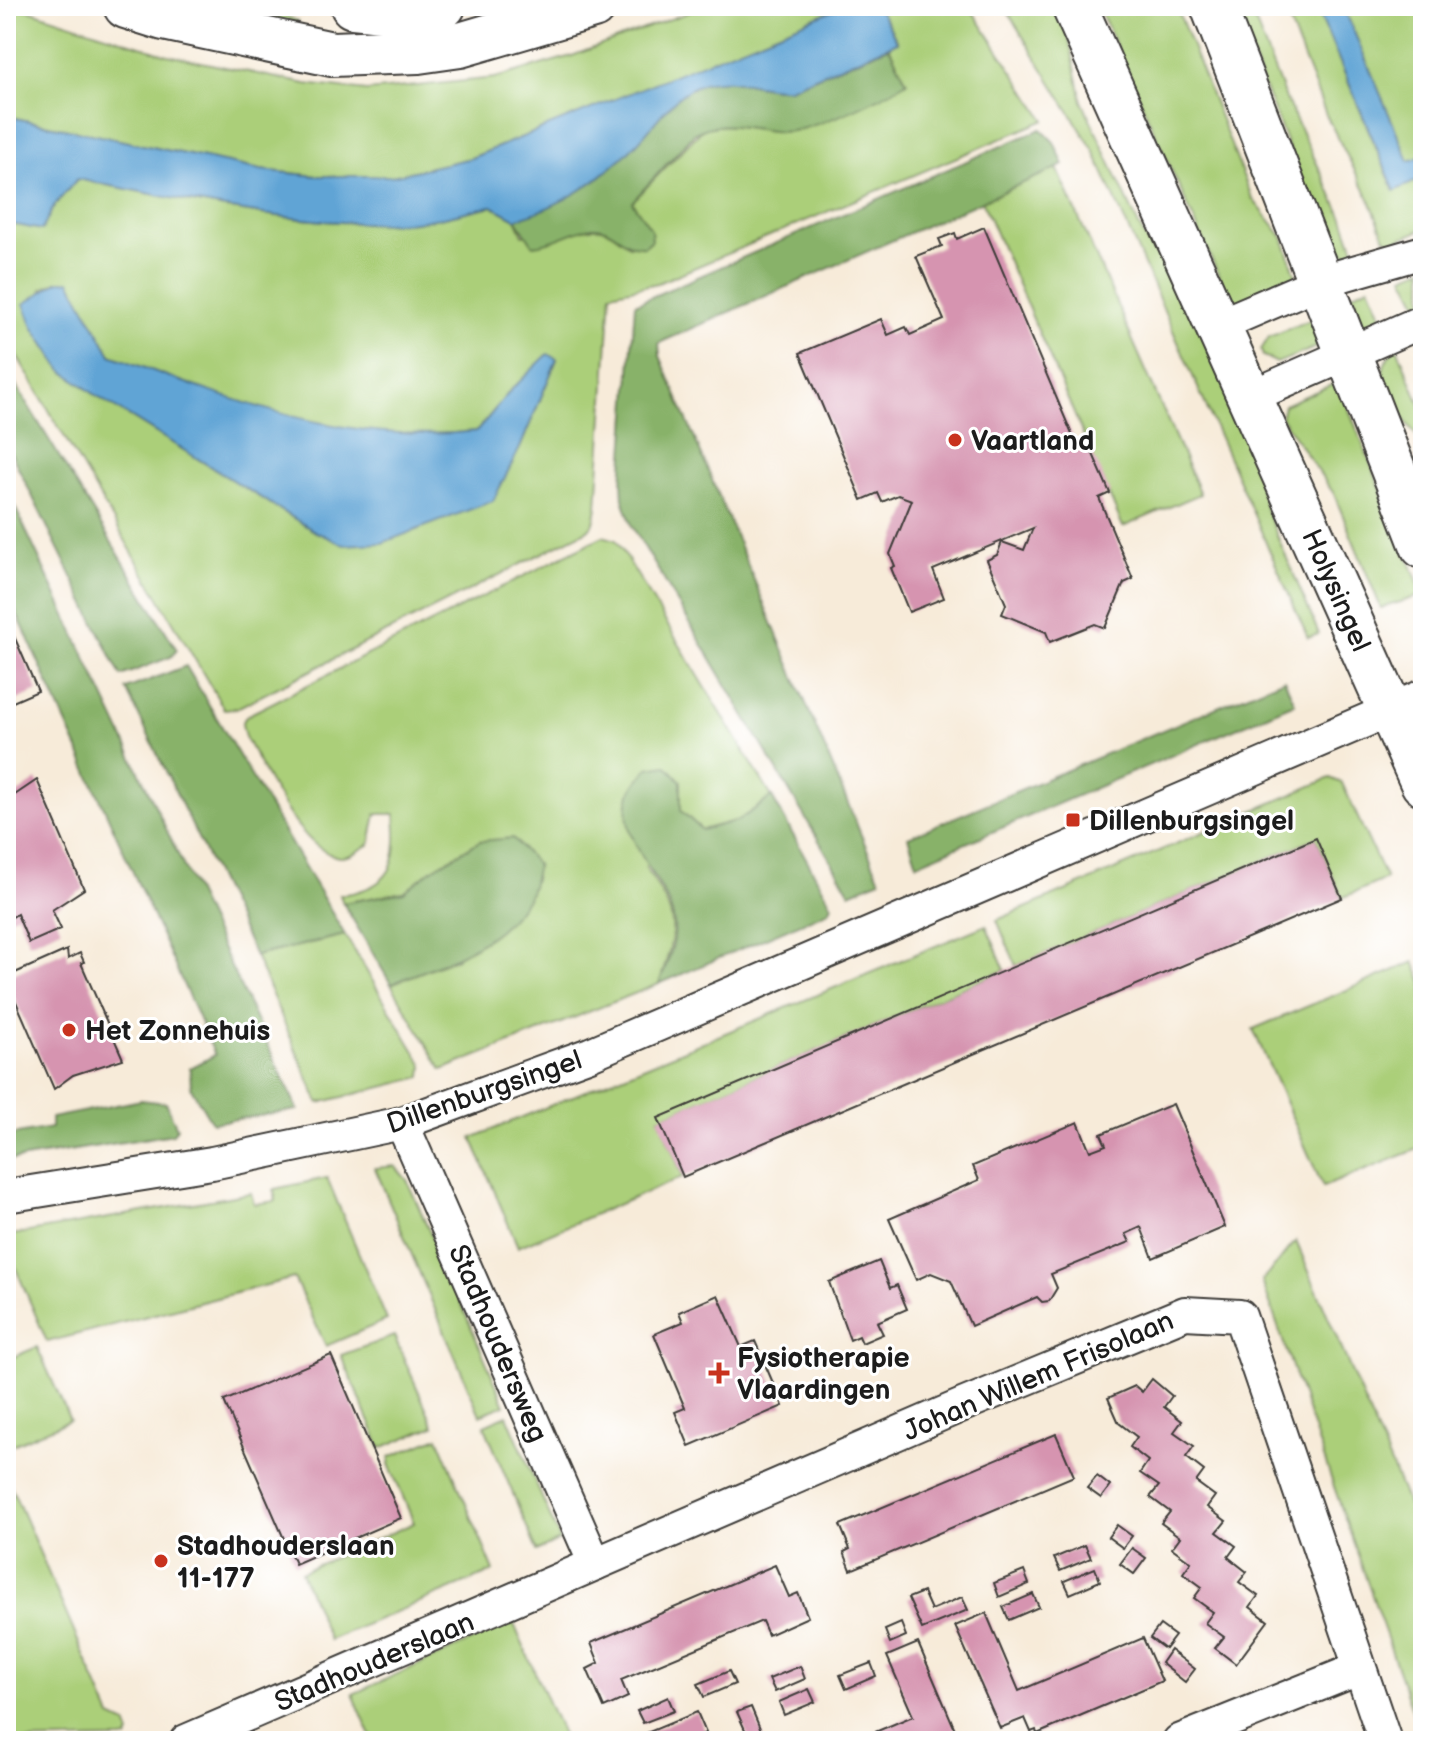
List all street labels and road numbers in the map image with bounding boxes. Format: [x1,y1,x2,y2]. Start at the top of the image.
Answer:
street label: Holysingel [1294,524,1377,657]
street label: Dillenburgsingel [383,1044,586,1141]
street label: Stadhoudersweg [441,1240,554,1447]
street label: Johan Willem Frisolaan [898,1304,1179,1448]
street label: Stadhouderslaan [270,1605,479,1719]

